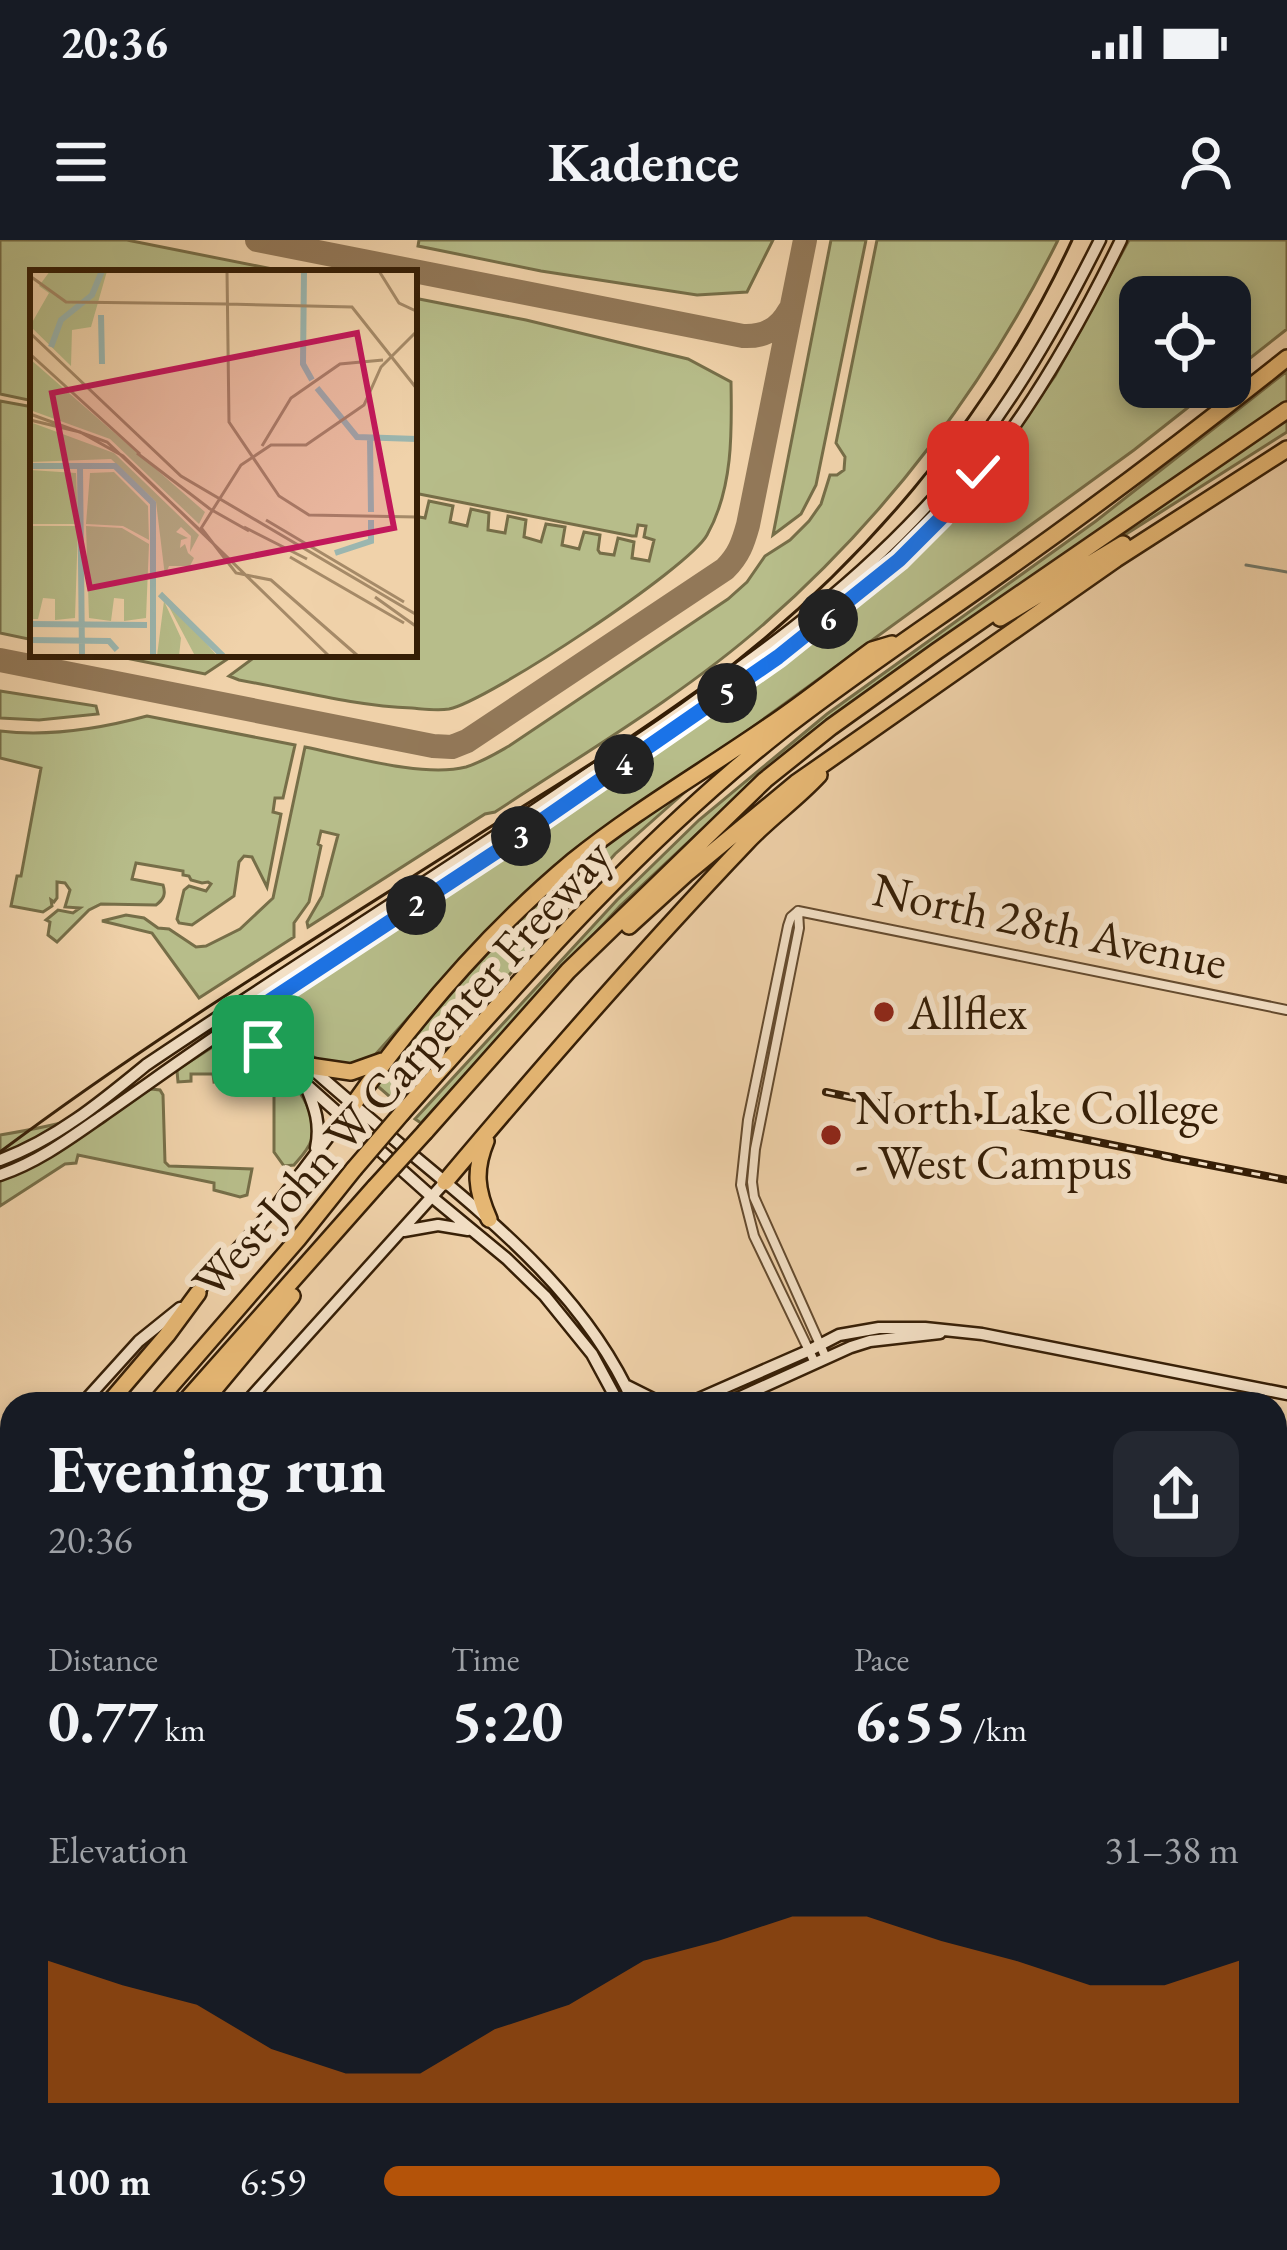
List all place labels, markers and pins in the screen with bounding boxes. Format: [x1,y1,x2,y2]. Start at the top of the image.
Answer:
pin [927,421,1029,523]
pin: 6 [798,589,858,649]
pin: 5 [697,663,757,723]
pin: 4 [594,734,654,794]
pin: 3 [491,806,551,866]
pin: 2 [386,875,446,935]
place label: Allflex [907,981,1028,1043]
pin [212,995,314,1097]
marker: Allflex [871,999,897,1025]
place label: North Lake College - West Campus [855,1076,1219,1193]
marker: North Lake College - West Campus [818,1122,844,1148]

